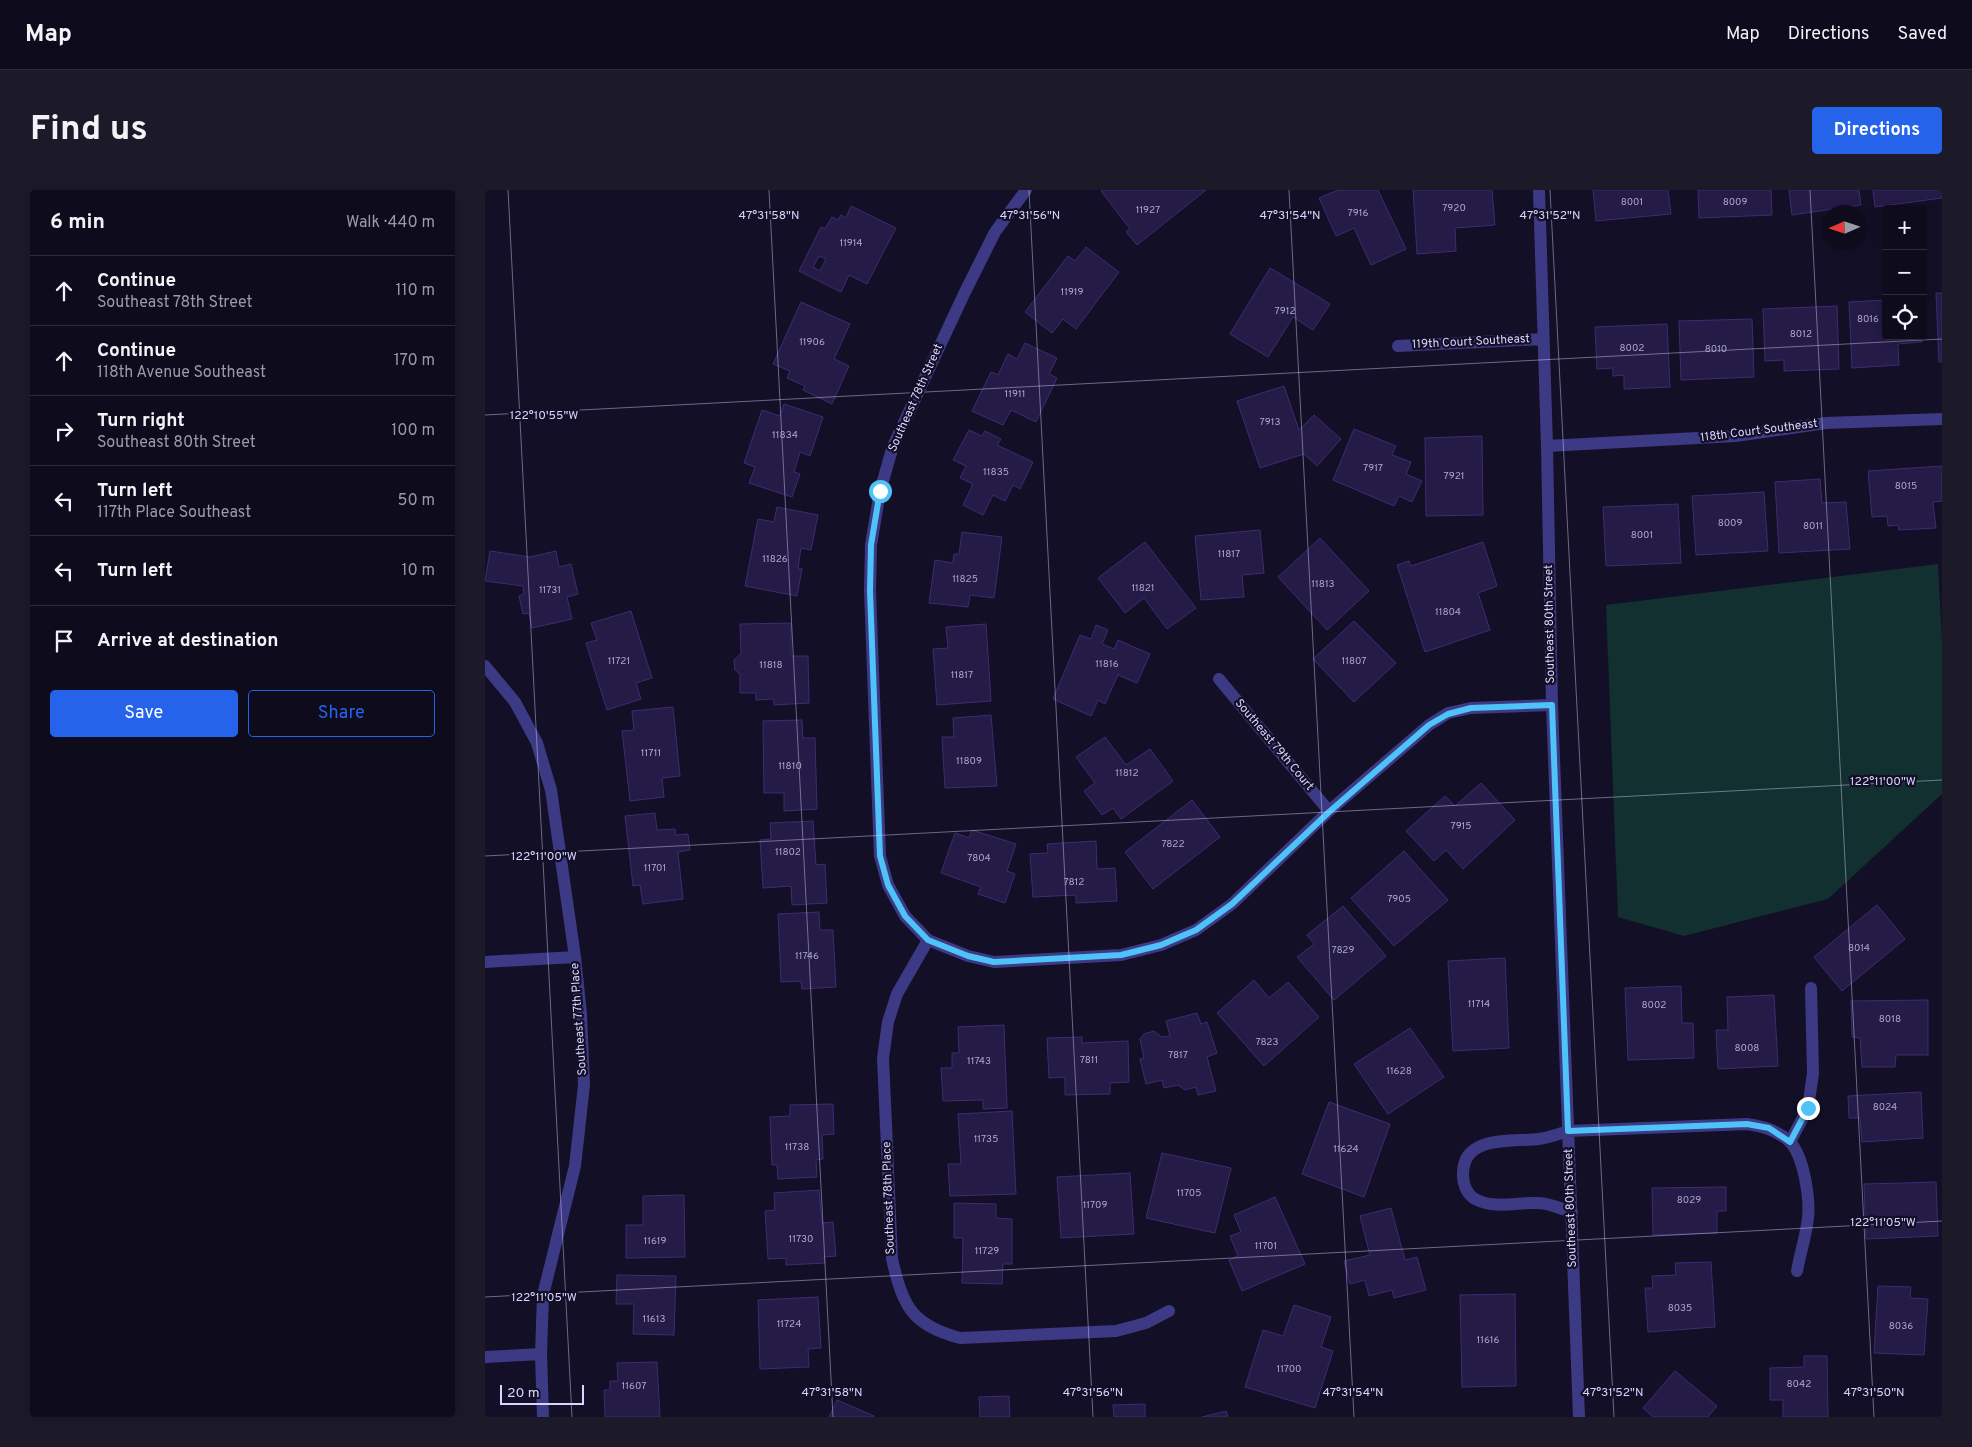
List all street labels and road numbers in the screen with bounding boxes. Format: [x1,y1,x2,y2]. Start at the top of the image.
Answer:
street label: 119th Court Southeast [1412,331,1530,353]
street label: Southeast 78th Street [885,341,947,455]
street label: 118th Court Southeast [1700,416,1818,446]
street label: Southeast 80th Street [1541,564,1559,684]
street label: Southeast 79th Court [1231,696,1317,794]
street label: Southeast 77th Place [567,962,591,1076]
street label: Southeast 78th Place [879,1141,899,1255]
street label: Southeast 80th Street [1561,1148,1581,1268]

